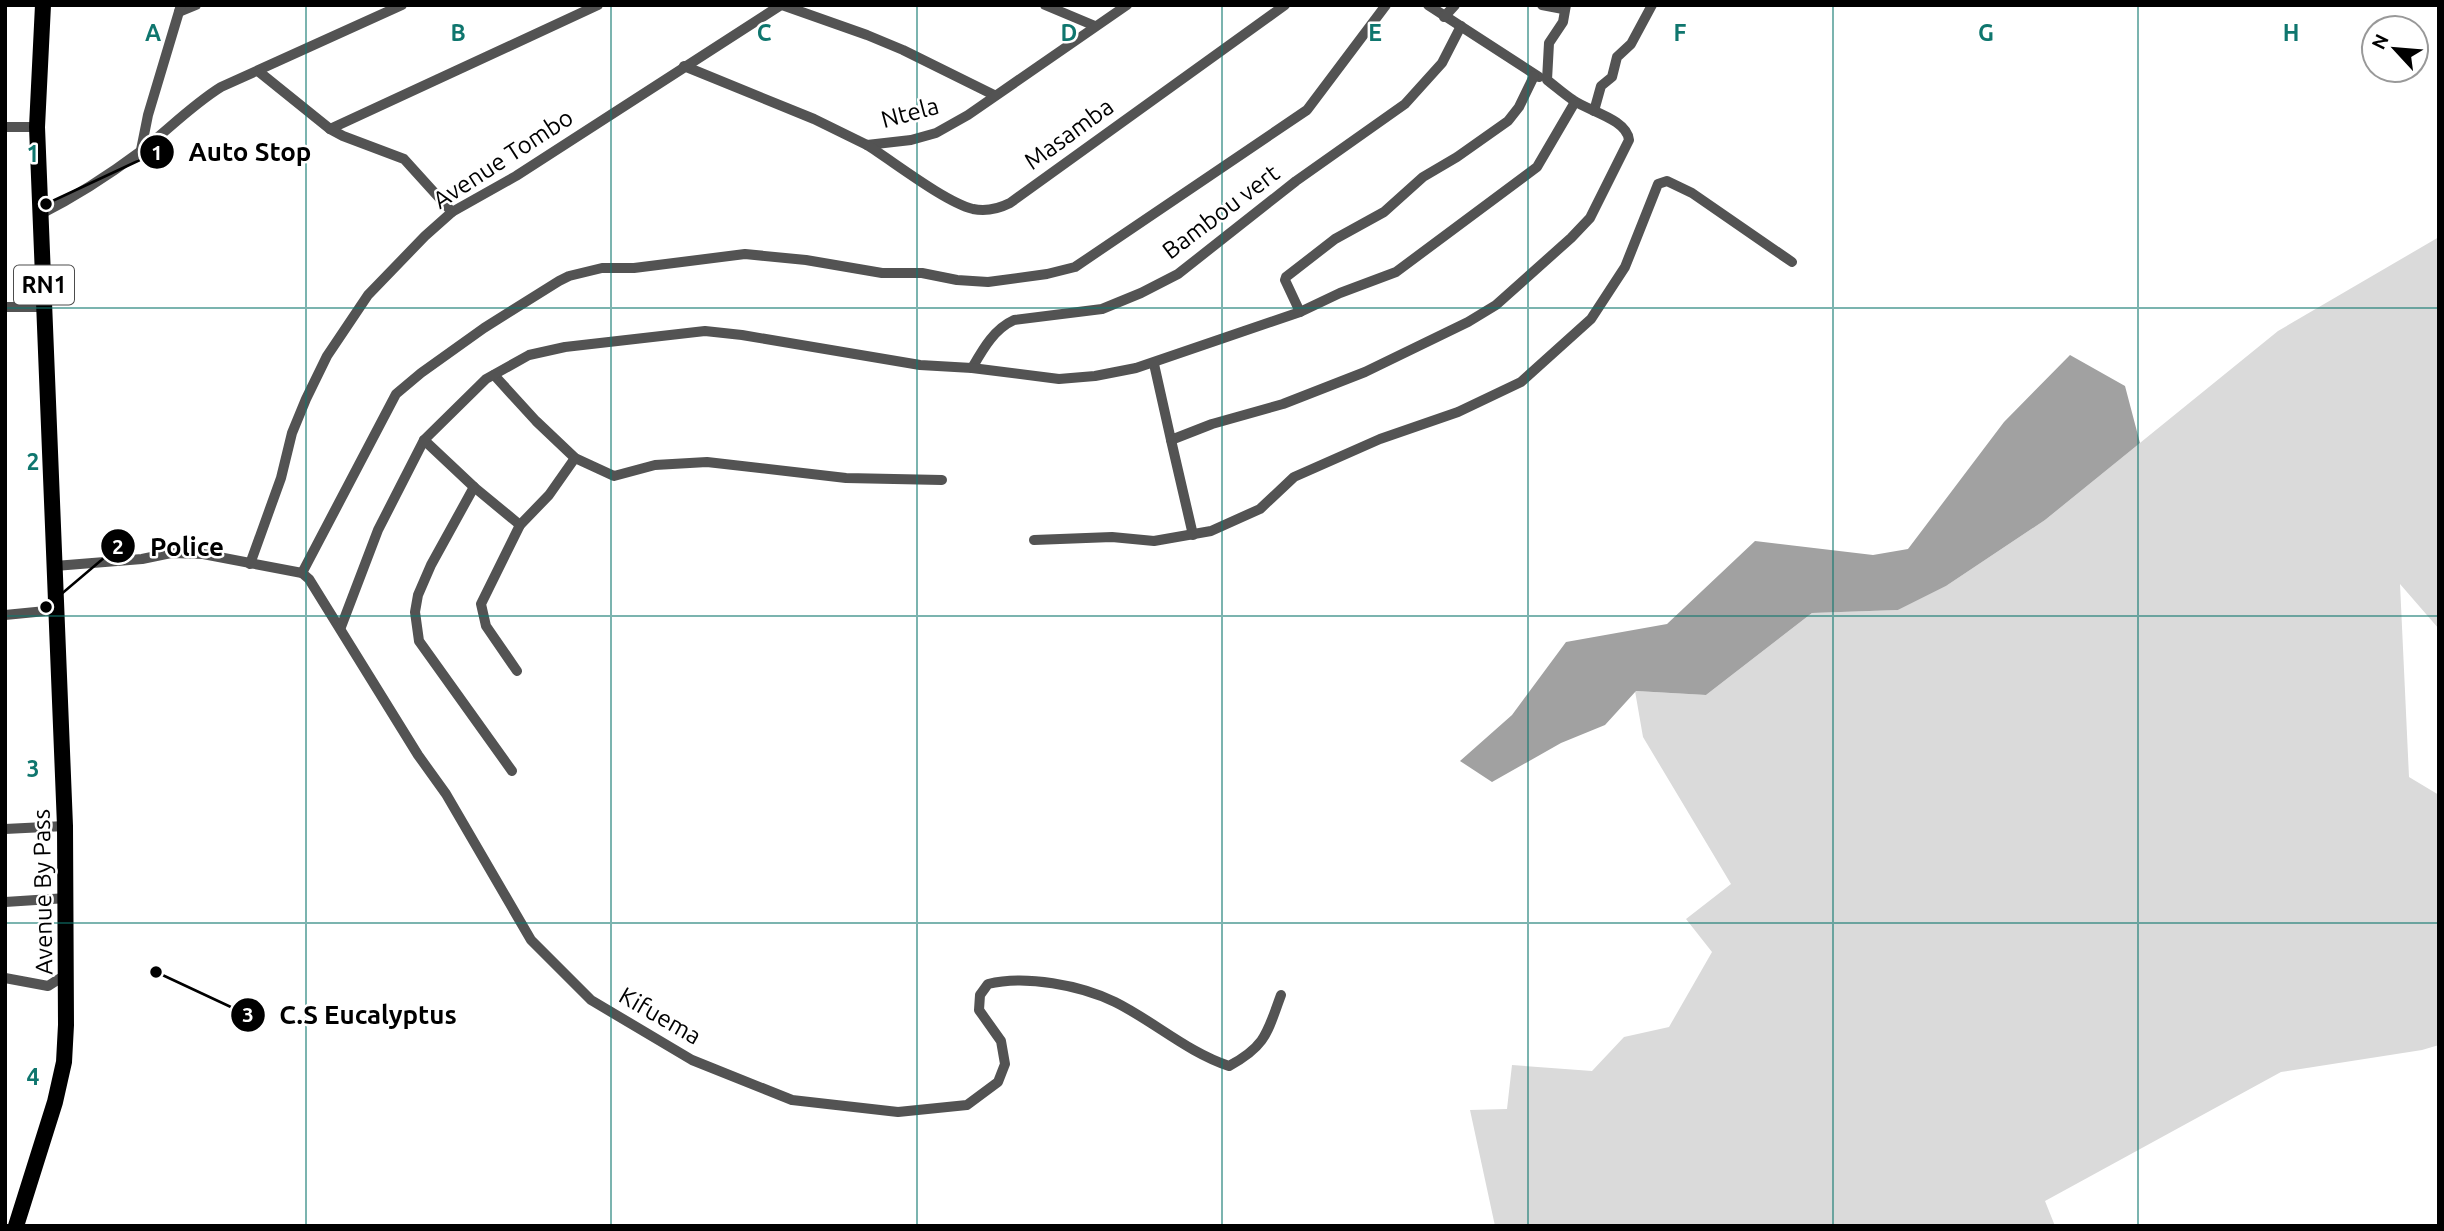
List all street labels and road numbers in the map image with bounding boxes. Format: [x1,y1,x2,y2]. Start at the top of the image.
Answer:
street label: Ntela [878,92,942,133]
street label: Masamba [1019,92,1118,175]
street label: Avenue Tombo [428,103,578,214]
street label: Bambou vert [1157,159,1285,264]
road number: RN1 [14,266,74,304]
street label: Avenue By Pass [28,809,57,975]
street label: Kifuema [614,981,706,1050]

